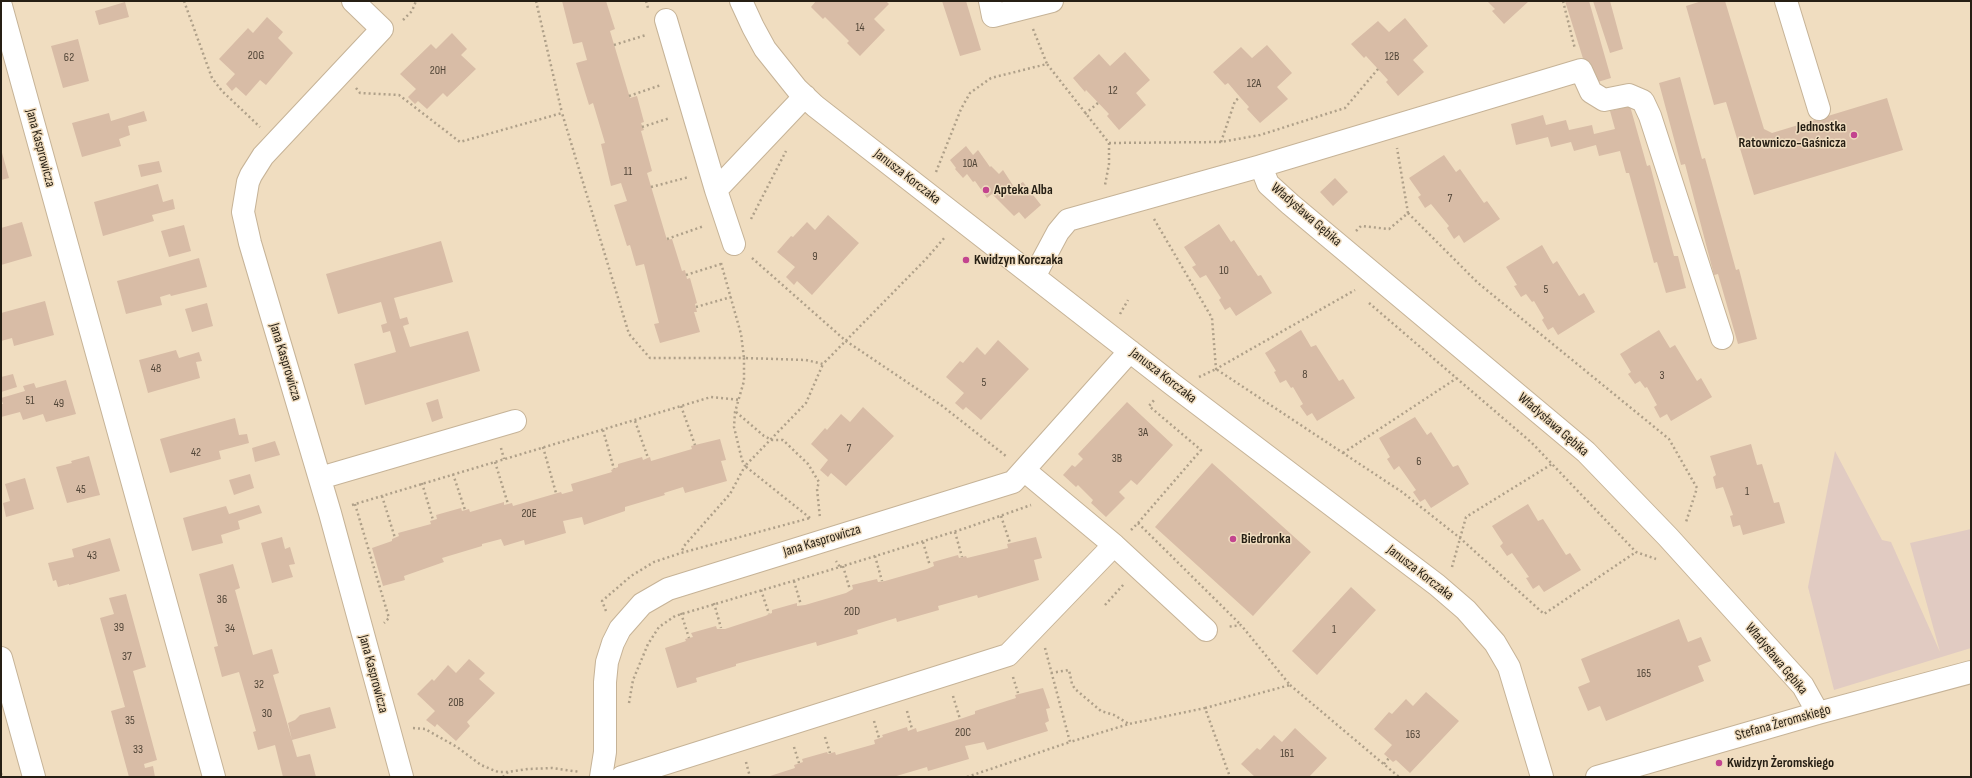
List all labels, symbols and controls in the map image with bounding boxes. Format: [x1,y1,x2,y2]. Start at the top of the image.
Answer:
house number: 14 [855,21,865,35]
house number: 20G [248,49,264,63]
house number: 12B [1385,50,1399,64]
house number: 62 [64,51,74,65]
house number: 20H [430,64,446,78]
house number: 12A [1247,77,1261,91]
house number: 12 [1108,84,1118,98]
street label: Jana Kasprowicza [21,107,59,189]
place label: Jednostka Ratowniczo-Gaśnicza [1739,119,1846,152]
marker: Jednostka Ratowniczo-Gaśnicza [1849,130,1859,140]
street label: Janusza Korczaka [870,146,944,208]
house number: 10A [963,157,977,171]
house number: 11 [624,165,632,179]
street label: Władysława Gębika [1267,180,1345,250]
place label: Apteka Alba [994,182,1053,198]
marker: Apteka Alba [981,185,991,195]
house number: 7 [1448,192,1452,206]
house number: 9 [812,250,818,264]
place label: Kwidzyn Korczaka [974,252,1063,268]
marker: Kwidzyn Korczaka [961,255,971,265]
house number: 10 [1219,264,1229,278]
house number: 5 [1544,283,1548,297]
street label: Jana Kasprowicza [265,321,305,403]
street label: Janusza Korczaka [1126,345,1200,407]
house number: 48 [151,362,161,376]
house number: 8 [1302,368,1308,382]
house number: 3 [1659,369,1665,383]
house number: 5 [982,376,986,390]
street label: Władysława Gębika [1514,390,1592,460]
house number: 51 [25,394,35,408]
house number: 49 [54,397,64,411]
house number: 3A [1138,426,1148,440]
house number: 7 [847,442,851,456]
house number: 42 [191,446,201,460]
house number: 3B [1112,452,1122,466]
house number: 6 [1416,455,1422,469]
house number: 45 [76,483,86,497]
house number: 1 [1745,485,1749,499]
house number: 20E [521,507,537,521]
street label: Jana Kasprowicza [781,521,863,561]
place label: Biedronka [1241,531,1291,547]
marker: Biedronka [1228,534,1238,544]
street label: Janusza Korczaka [1383,542,1457,604]
house number: 43 [87,549,97,563]
house number: 36 [217,593,227,607]
house number: 20D [844,605,860,619]
street label: Władysława Gębika [1741,620,1811,698]
house number: 39 [114,621,124,635]
house number: 34 [225,622,235,636]
house number: 1 [1332,623,1336,637]
street label: Jana Kasprowicza [354,633,392,715]
house number: 37 [122,650,132,664]
house number: 165 [1637,667,1651,681]
house number: 32 [254,678,264,692]
house number: 20B [448,696,464,710]
street label: Stefana Żeromskiego [1733,701,1833,745]
house number: 30 [262,707,272,721]
house number: 35 [125,714,135,728]
house number: 20C [955,726,971,740]
house number: 163 [1406,728,1420,742]
house number: 33 [133,743,143,757]
house number: 161 [1280,747,1294,761]
place label: Kwidzyn Żeromskiego [1727,755,1834,771]
marker: Kwidzyn Żeromskiego [1714,758,1724,768]

